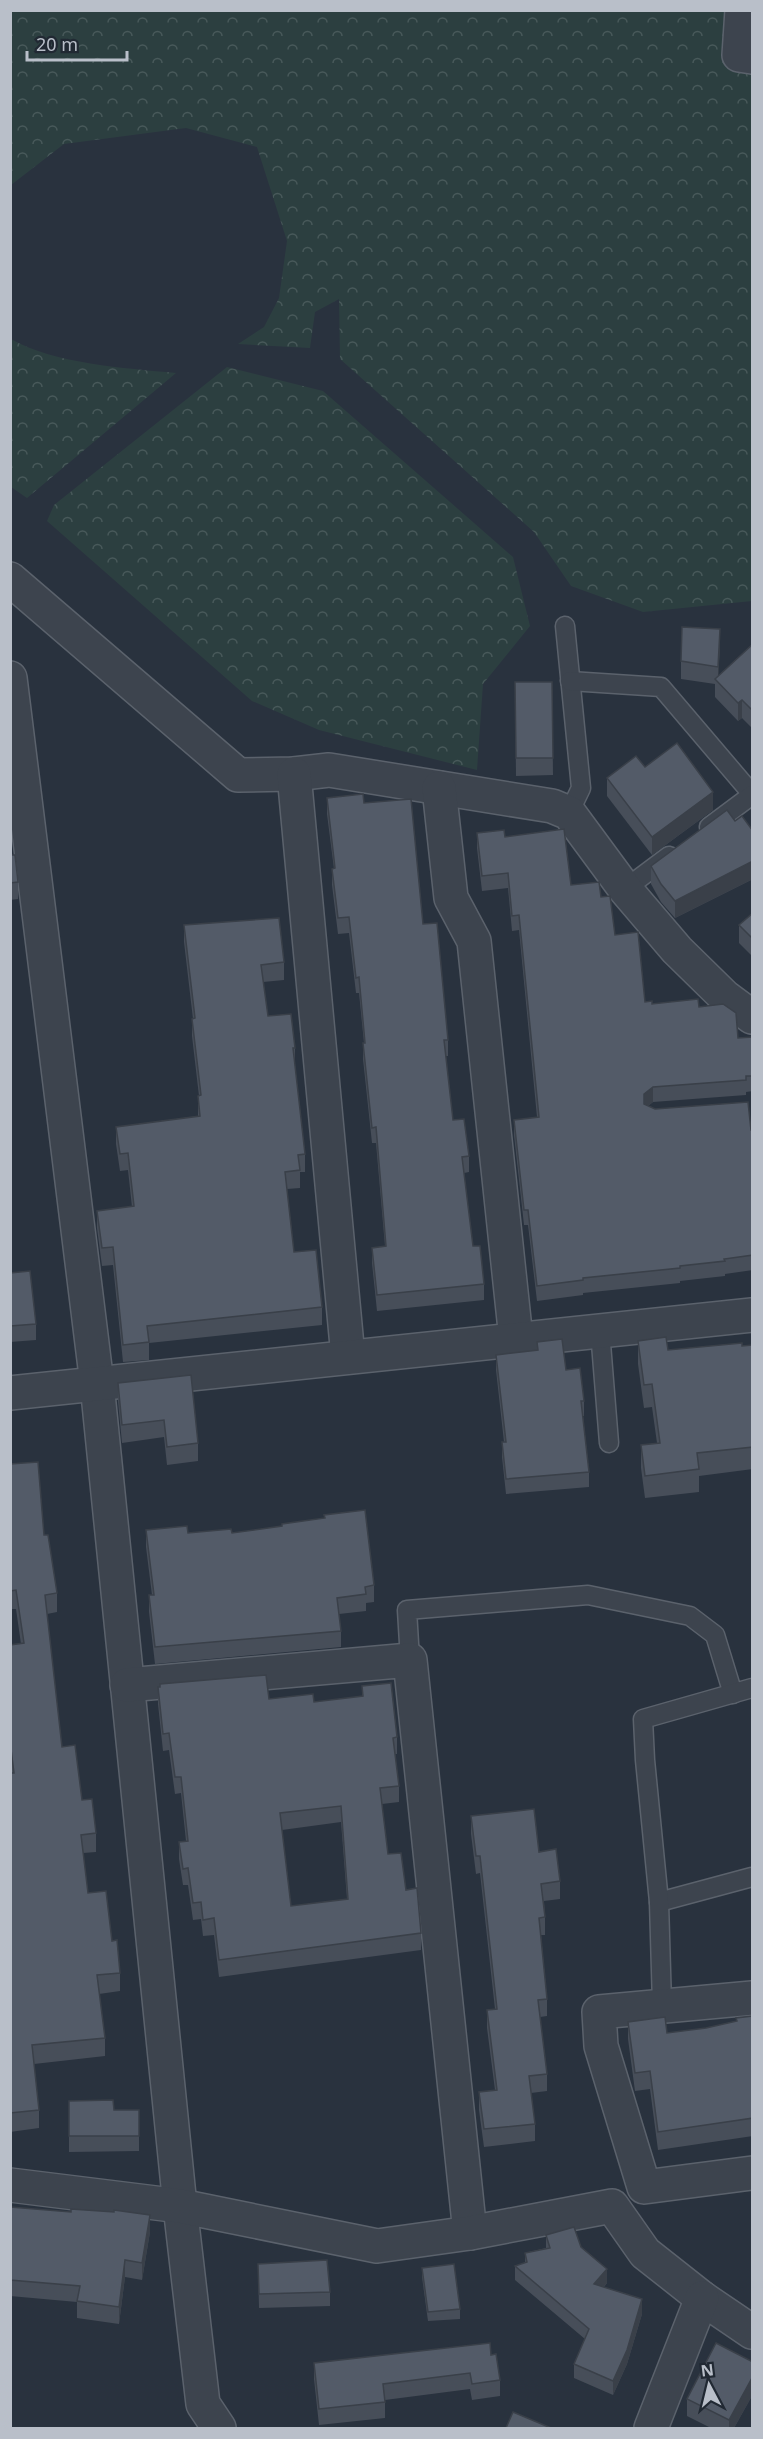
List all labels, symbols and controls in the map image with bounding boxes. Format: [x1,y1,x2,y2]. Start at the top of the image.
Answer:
scale bar [27,24,128,62]
text: 20 m [36,32,78,56]
north arrow [679,2355,739,2415]
text: N [699,2358,715,2382]

